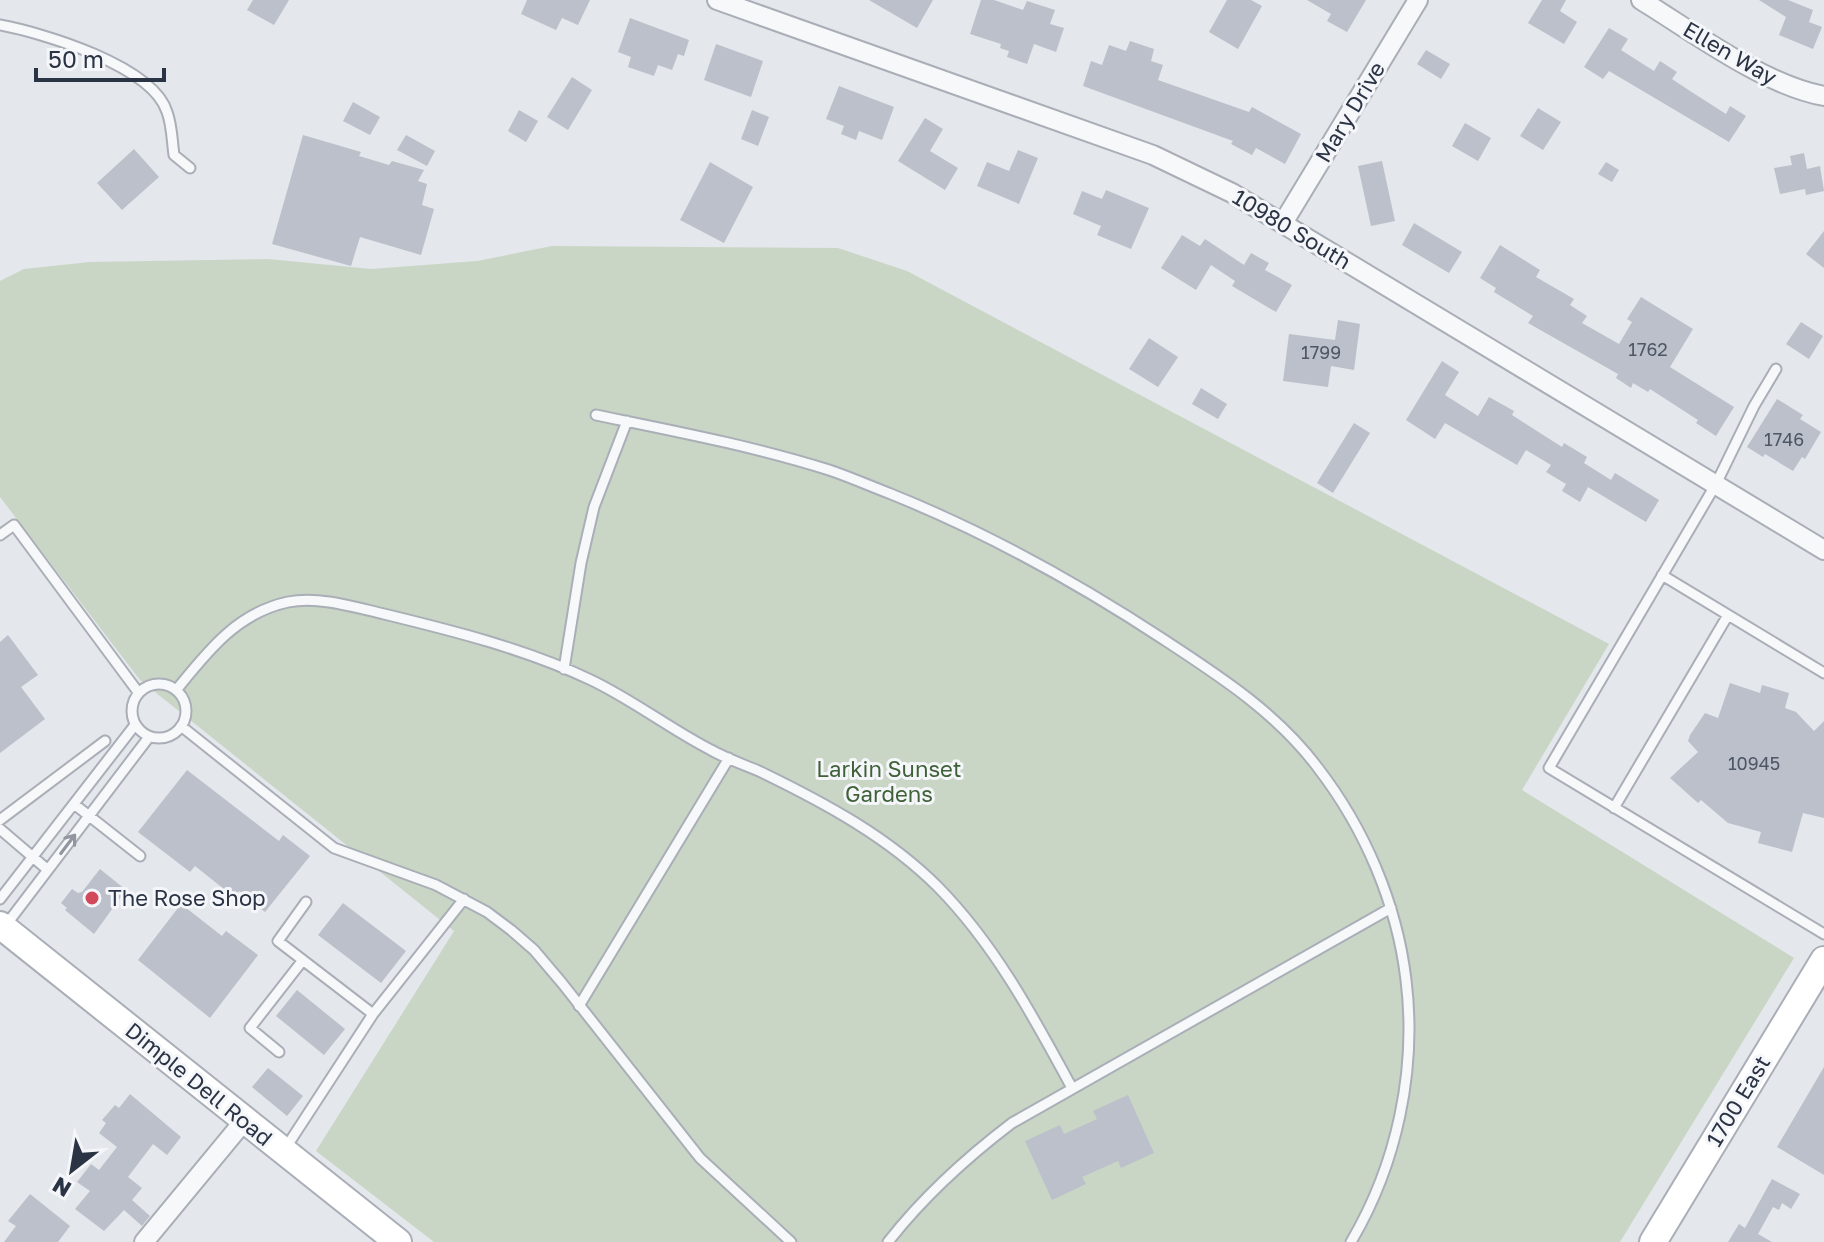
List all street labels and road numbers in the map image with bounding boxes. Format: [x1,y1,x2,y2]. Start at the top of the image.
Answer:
street label: Ellen Way [1679,15,1782,90]
street label: Mary Drive [1309,56,1390,167]
street label: 10980 South [1228,183,1356,274]
street label: Dimple Dell Road [120,1016,278,1151]
street label: 1700 East [1700,1050,1775,1151]

